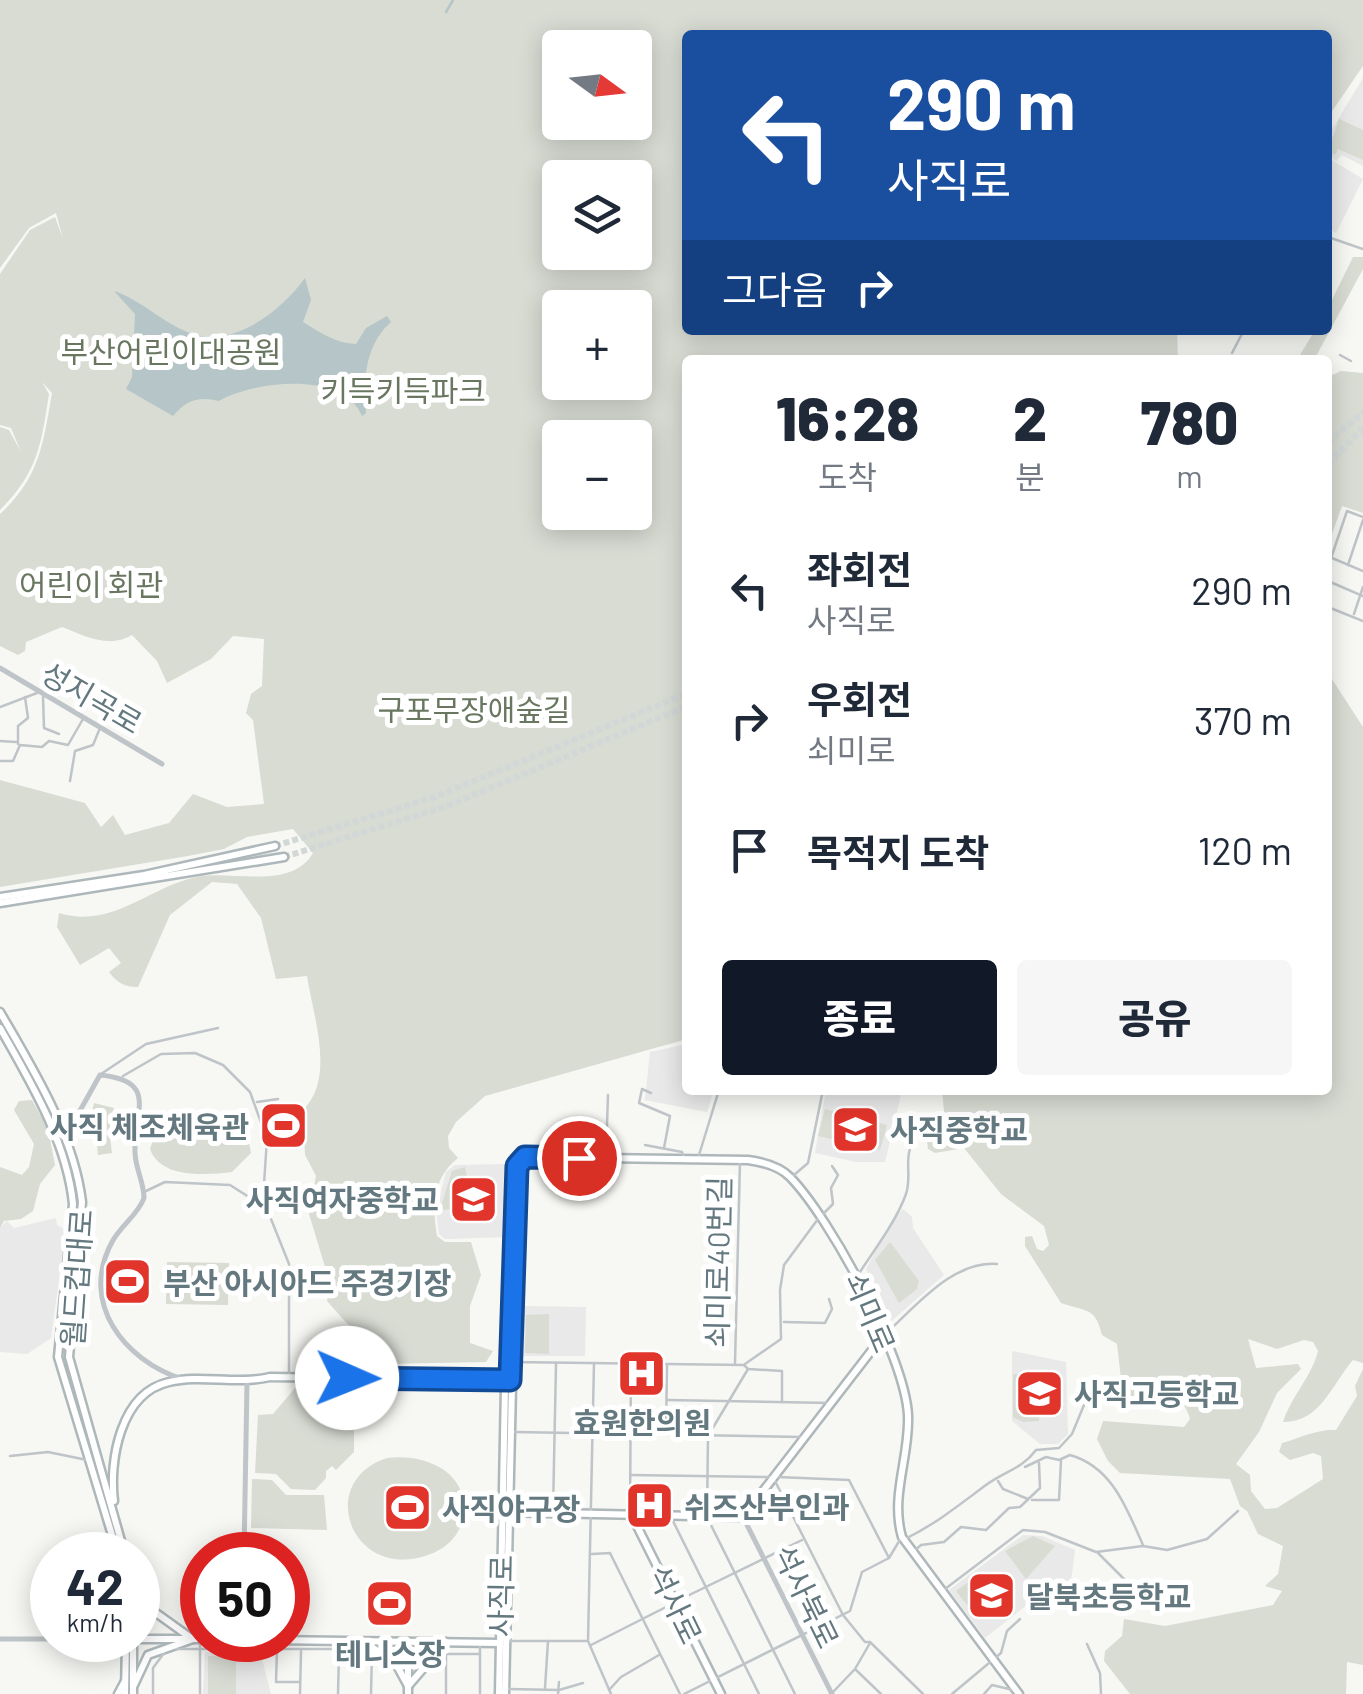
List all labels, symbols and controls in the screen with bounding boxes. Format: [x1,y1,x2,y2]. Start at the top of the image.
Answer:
north arrow [542,30,652,140]
map controls [542,30,652,530]
text: 290 m [887,60,1076,144]
icon: left [722,70,852,200]
text: 사직로 [887,152,1011,206]
button: layers [542,160,652,270]
icon: right [847,260,902,315]
text: 그다음 [722,266,827,312]
button: + [542,290,652,400]
park label: 부산어린이대공원 [61,333,281,369]
park label: 키득키득파크 [320,372,486,408]
text: 16:28 [776,381,919,453]
text: 2 [1013,381,1047,453]
text: 780 [1141,385,1238,457]
button: − [542,420,652,530]
text: m [1176,456,1203,494]
text: 도착 [818,457,877,495]
text: 분 [1015,457,1045,495]
text: 좌회전 [807,546,912,592]
icon: left [722,563,777,618]
park label: 어린이 회관 [19,566,163,602]
text: 290 m [1191,567,1292,613]
text: 사직로 [807,600,895,638]
street label: 성지곡로 [35,654,149,740]
text: 우회전 [807,676,912,722]
park label: 구포무장애숲길 [377,691,571,727]
icon: right [722,693,777,748]
text: 370 m [1194,697,1292,743]
text: 쇠미로 [807,730,895,768]
icon: arrive [722,823,777,878]
text: 120 m [1198,827,1292,873]
text: 목적지 도착 [807,829,989,875]
button: 종료 [722,960,997,1075]
button: 공유 [1017,960,1292,1075]
sports icon: 사직 체조체육관 [258,1100,310,1152]
school or university icon: 사직중학교 [829,1103,881,1155]
place label: 사직 체조체육관 [50,1108,249,1144]
place label: 사직중학교 [890,1111,1028,1147]
pin [537,1116,622,1201]
icon: arrive [552,1131,607,1186]
school or university icon: 사직여자중학교 [448,1173,500,1225]
street label: 쇠미로40번길 [698,1176,736,1348]
place label: 사직여자중학교 [246,1181,439,1217]
street label: 월드컵대로 [53,1208,99,1348]
sports icon: 부산 아시아드 주경기장 [102,1256,154,1308]
place label: 부산 아시아드 주경기장 [163,1264,451,1300]
street label: 쇠미로 [838,1267,904,1357]
position arrow [295,1326,399,1430]
hospital icon: 효원한의원 [616,1347,668,1399]
school or university icon: 사직고등학교 [1013,1367,1065,1419]
place label: 사직고등학교 [1074,1375,1240,1411]
place label: 효원한의원 [573,1404,711,1440]
hospital icon: 쉬즈산부인과 [623,1480,675,1532]
sports icon: 사직야구장 [381,1482,433,1534]
place label: 쉬즈산부인과 [684,1488,850,1524]
place label: 사직야구장 [442,1490,580,1526]
speed limit sign: 50 [180,1532,310,1662]
street label: 석사북로 [767,1538,847,1654]
street label: 사직로 [481,1554,519,1638]
text: 42 [66,1555,124,1615]
street label: 석사로 [642,1559,710,1649]
school or university icon: 달북초등학교 [965,1570,1017,1622]
sports icon: 테니스장 [364,1578,416,1630]
place label: 달북초등학교 [1026,1578,1192,1614]
text: km/h [67,1607,123,1637]
place label: 테니스장 [335,1635,446,1671]

